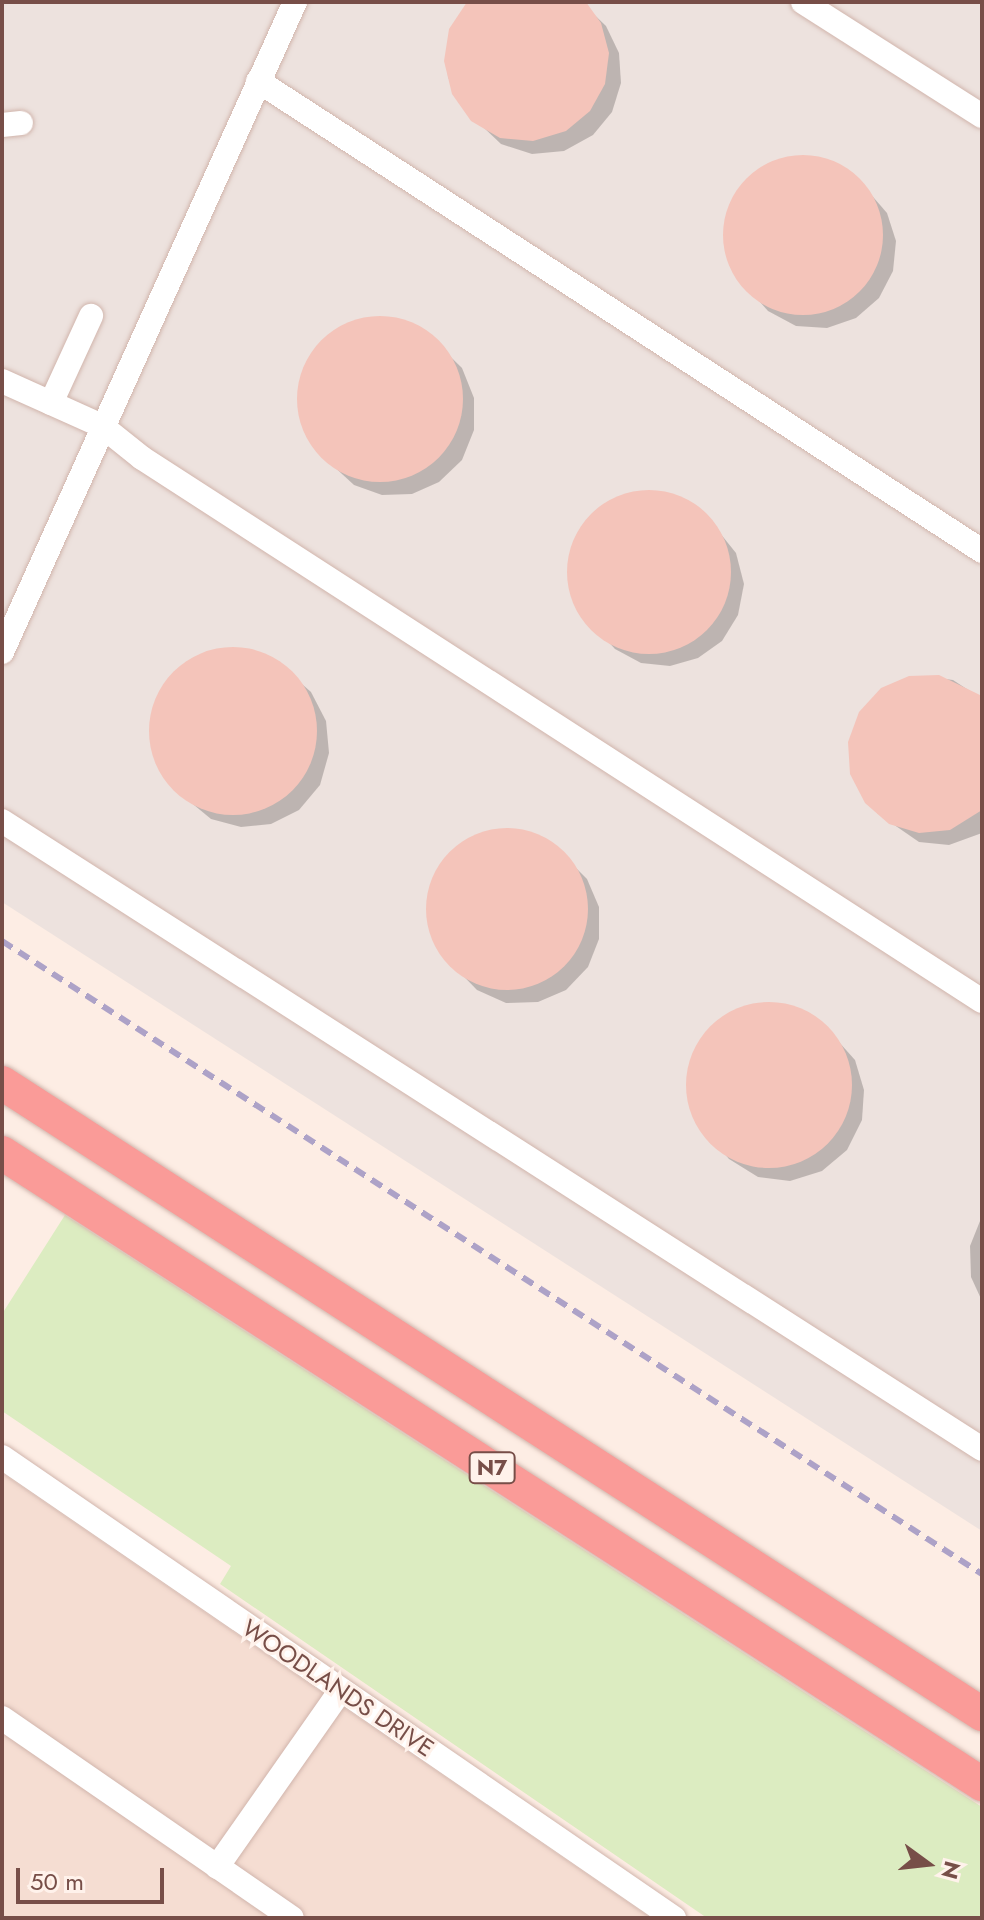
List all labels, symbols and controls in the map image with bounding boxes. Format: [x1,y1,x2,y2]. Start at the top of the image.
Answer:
road number: N7 [468,1450,516,1486]
street label: WOODLANDS DRIVE [237,1613,439,1763]
north arrow [888,1824,968,1904]
scale bar [20,1852,168,1902]
text: N [933,1858,969,1883]
text: 50 m [30,1864,84,1899]

